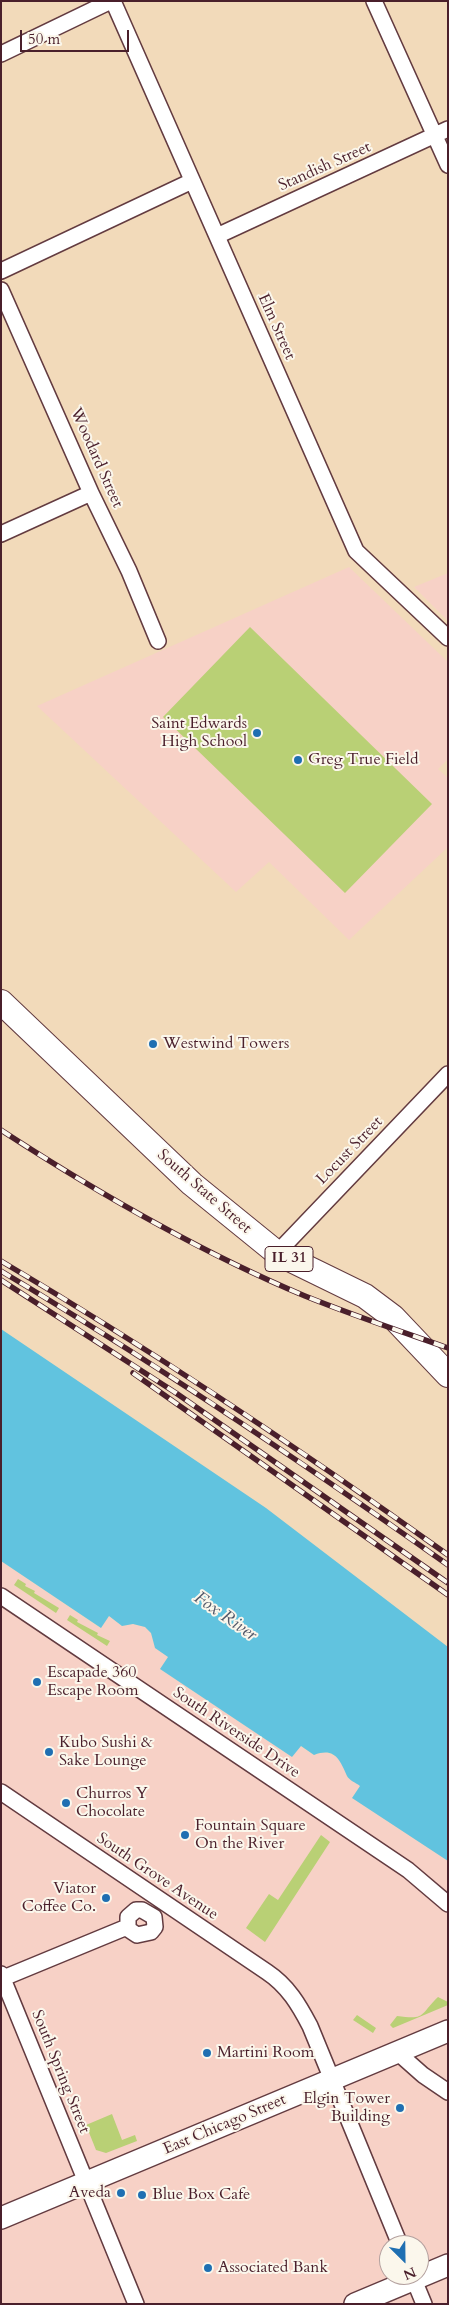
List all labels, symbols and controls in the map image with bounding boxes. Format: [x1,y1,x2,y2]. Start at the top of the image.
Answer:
scale bar [22,20,131,52]
text: 50 m [28,29,60,49]
street label: Standish Street [276,138,374,196]
street label: Elm Street [253,291,299,363]
street label: Woodard Street [65,405,127,511]
place label: Saint Edwards High School [151,714,247,752]
marker: Saint Edwards High School [251,727,263,739]
place label: Greg True Field [308,750,418,770]
marker: Greg True Field [292,754,304,766]
place label: Westwind Towers [163,1034,289,1054]
marker: Westwind Towers [147,1038,159,1050]
street label: Locust Street [313,1113,387,1189]
street label: South State Street [153,1146,255,1238]
road number: IL 31 [265,1246,313,1272]
water label: Fox River [189,1588,261,1646]
place label: Escapade 360 Escape Room [47,1663,138,1701]
marker: Escapade 360 Escape Room [31,1676,43,1688]
street label: South Riverside Drive [169,1683,303,1783]
place label: Kubo Sushi & Sake Lounge [59,1733,153,1771]
marker: Kubo Sushi & Sake Lounge [43,1746,55,1758]
place label: Churros Y Chocolate [76,1784,148,1822]
marker: Churros Y Chocolate [60,1797,72,1809]
place label: Fountain Square On the River [195,1816,306,1854]
street label: South Grove Avenue [93,1829,221,1925]
marker: Fountain Square On the River [179,1829,191,1841]
place label: Viator Coffee Co. [22,1879,96,1917]
marker: Viator Coffee Co. [100,1892,112,1904]
street label: South Spring Street [27,2008,93,2136]
place label: Martini Room [217,2043,314,2063]
marker: Martini Room [201,2047,213,2059]
place label: Elgin Tower Building [303,2089,390,2127]
street label: East Chicago Street [161,2090,289,2160]
marker: Elgin Tower Building [394,2102,406,2114]
place label: Aveda [69,2183,111,2203]
place label: Blue Box Cafe [152,2185,250,2205]
marker: Aveda [115,2187,127,2199]
marker: Blue Box Cafe [136,2189,148,2201]
north arrow [379,2235,429,2285]
place label: Associated Bank [218,2258,328,2278]
marker: Associated Bank [202,2262,214,2274]
text: N [400,2262,419,2284]

